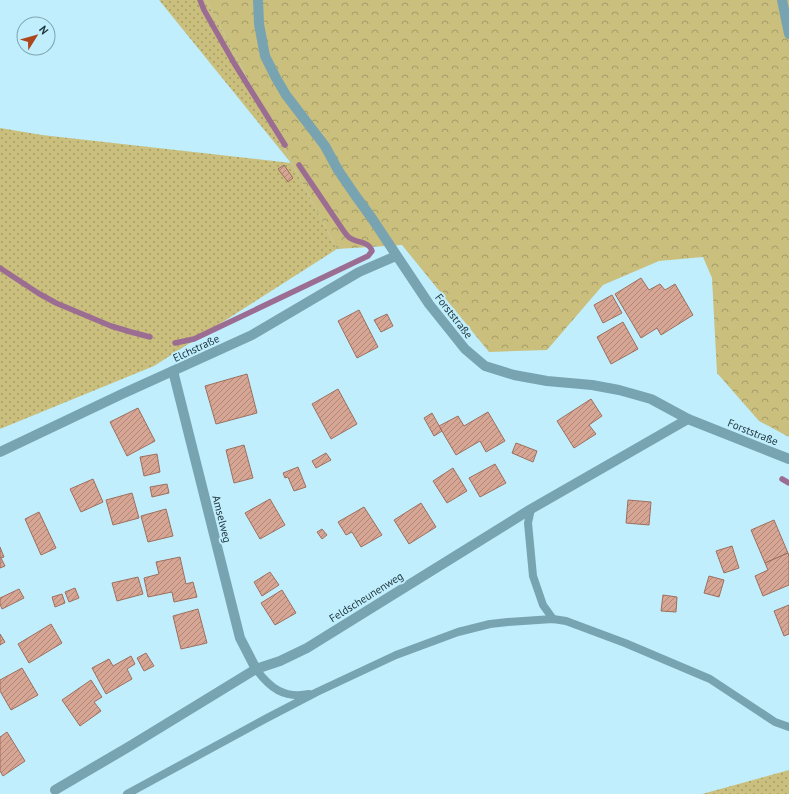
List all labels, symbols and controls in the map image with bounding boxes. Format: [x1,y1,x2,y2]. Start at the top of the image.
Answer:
north arrow [16,16,56,56]
text: N [36,23,52,37]
street label: Forststraße [432,291,476,342]
street label: Elchstraße [170,331,222,365]
street label: Forststraße [726,416,781,449]
street label: Amselweg [209,494,235,544]
street label: Feldscheunenweg [326,569,406,625]

